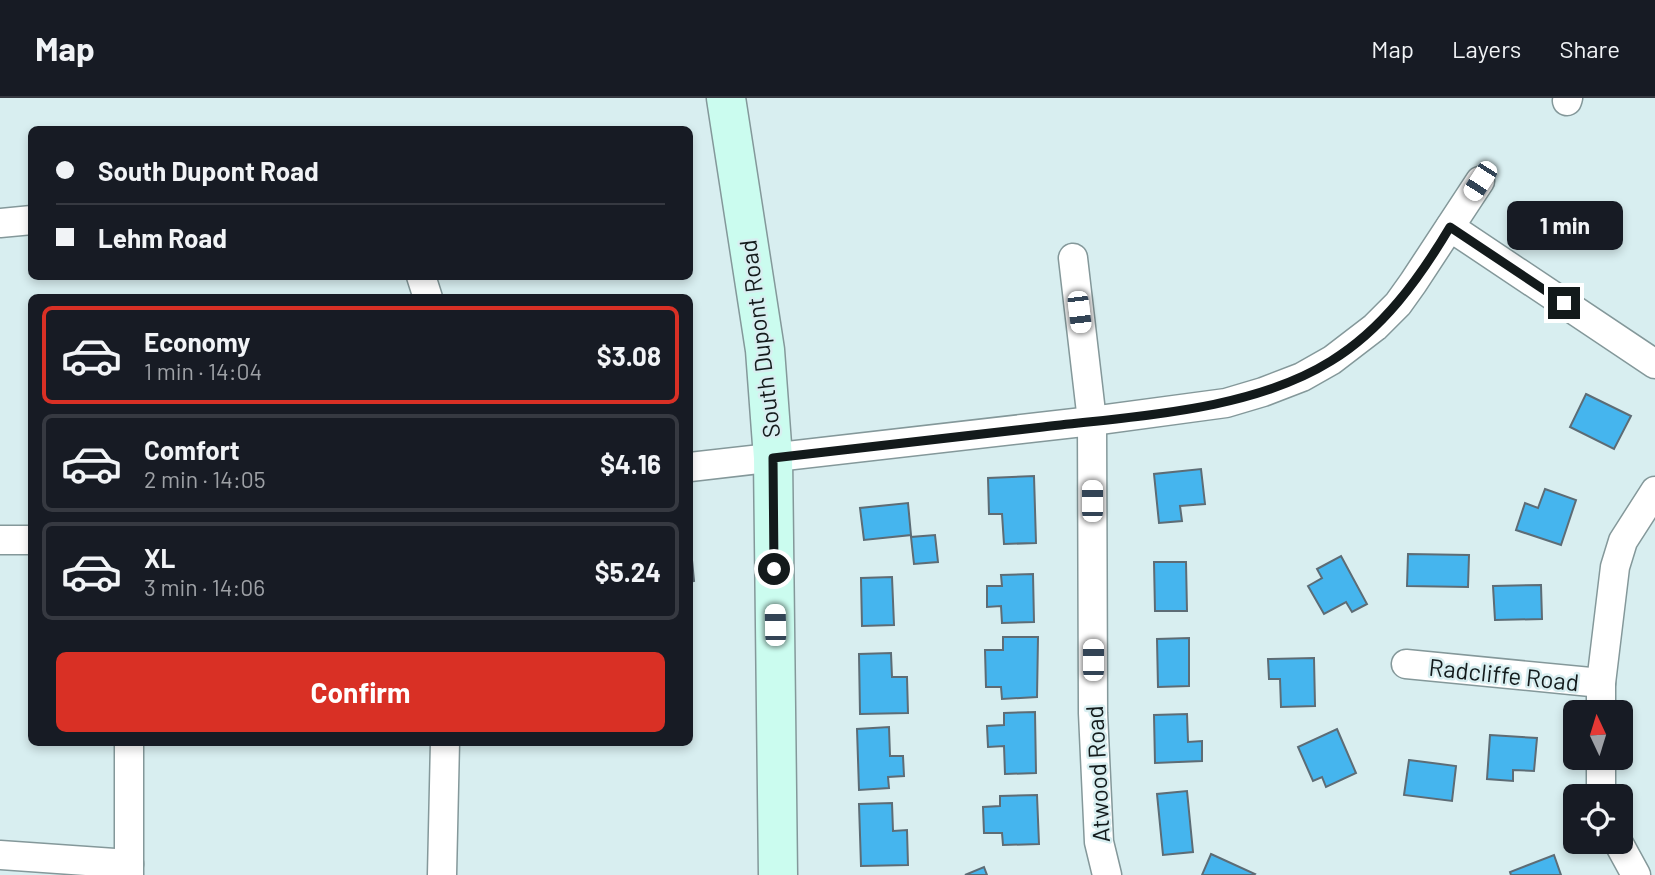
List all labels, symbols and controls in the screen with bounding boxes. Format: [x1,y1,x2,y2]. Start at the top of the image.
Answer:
text: Map [35,28,95,68]
text: Map [1371,34,1414,63]
text: Layers [1452,34,1521,63]
text: Share [1559,34,1620,63]
text: South Dupont Road [98,155,319,186]
car [1460,158,1501,204]
callout: 1 min [1506,202,1622,250]
text: 1 min [1540,211,1590,239]
text: Lehm Road [98,222,227,253]
street label: South Dupont Road [732,238,786,440]
route end [1548,287,1580,319]
car [1067,290,1092,334]
icon: car [60,324,123,387]
text: Economy [144,326,250,357]
text: $3.08 [597,340,661,371]
text: 1 min · 14:04 [144,357,262,385]
icon: car [60,432,123,495]
text: Comfort [144,434,240,465]
text: $4.16 [600,448,661,479]
text: 2 min · 14:05 [144,465,266,493]
car [1082,480,1103,522]
icon: car [60,540,123,603]
text: XL [144,542,175,573]
route start [758,553,790,585]
text: $5.24 [595,556,661,587]
text: 3 min · 14:06 [144,573,265,601]
car [765,604,786,646]
car [1083,639,1104,681]
button: Confirm [56,652,665,732]
street label: Radcliffe Road [1427,652,1581,696]
north arrow [1563,700,1633,770]
map controls [1563,700,1633,854]
street label: Atwood Road [1079,705,1115,843]
button: locate [1563,784,1633,854]

